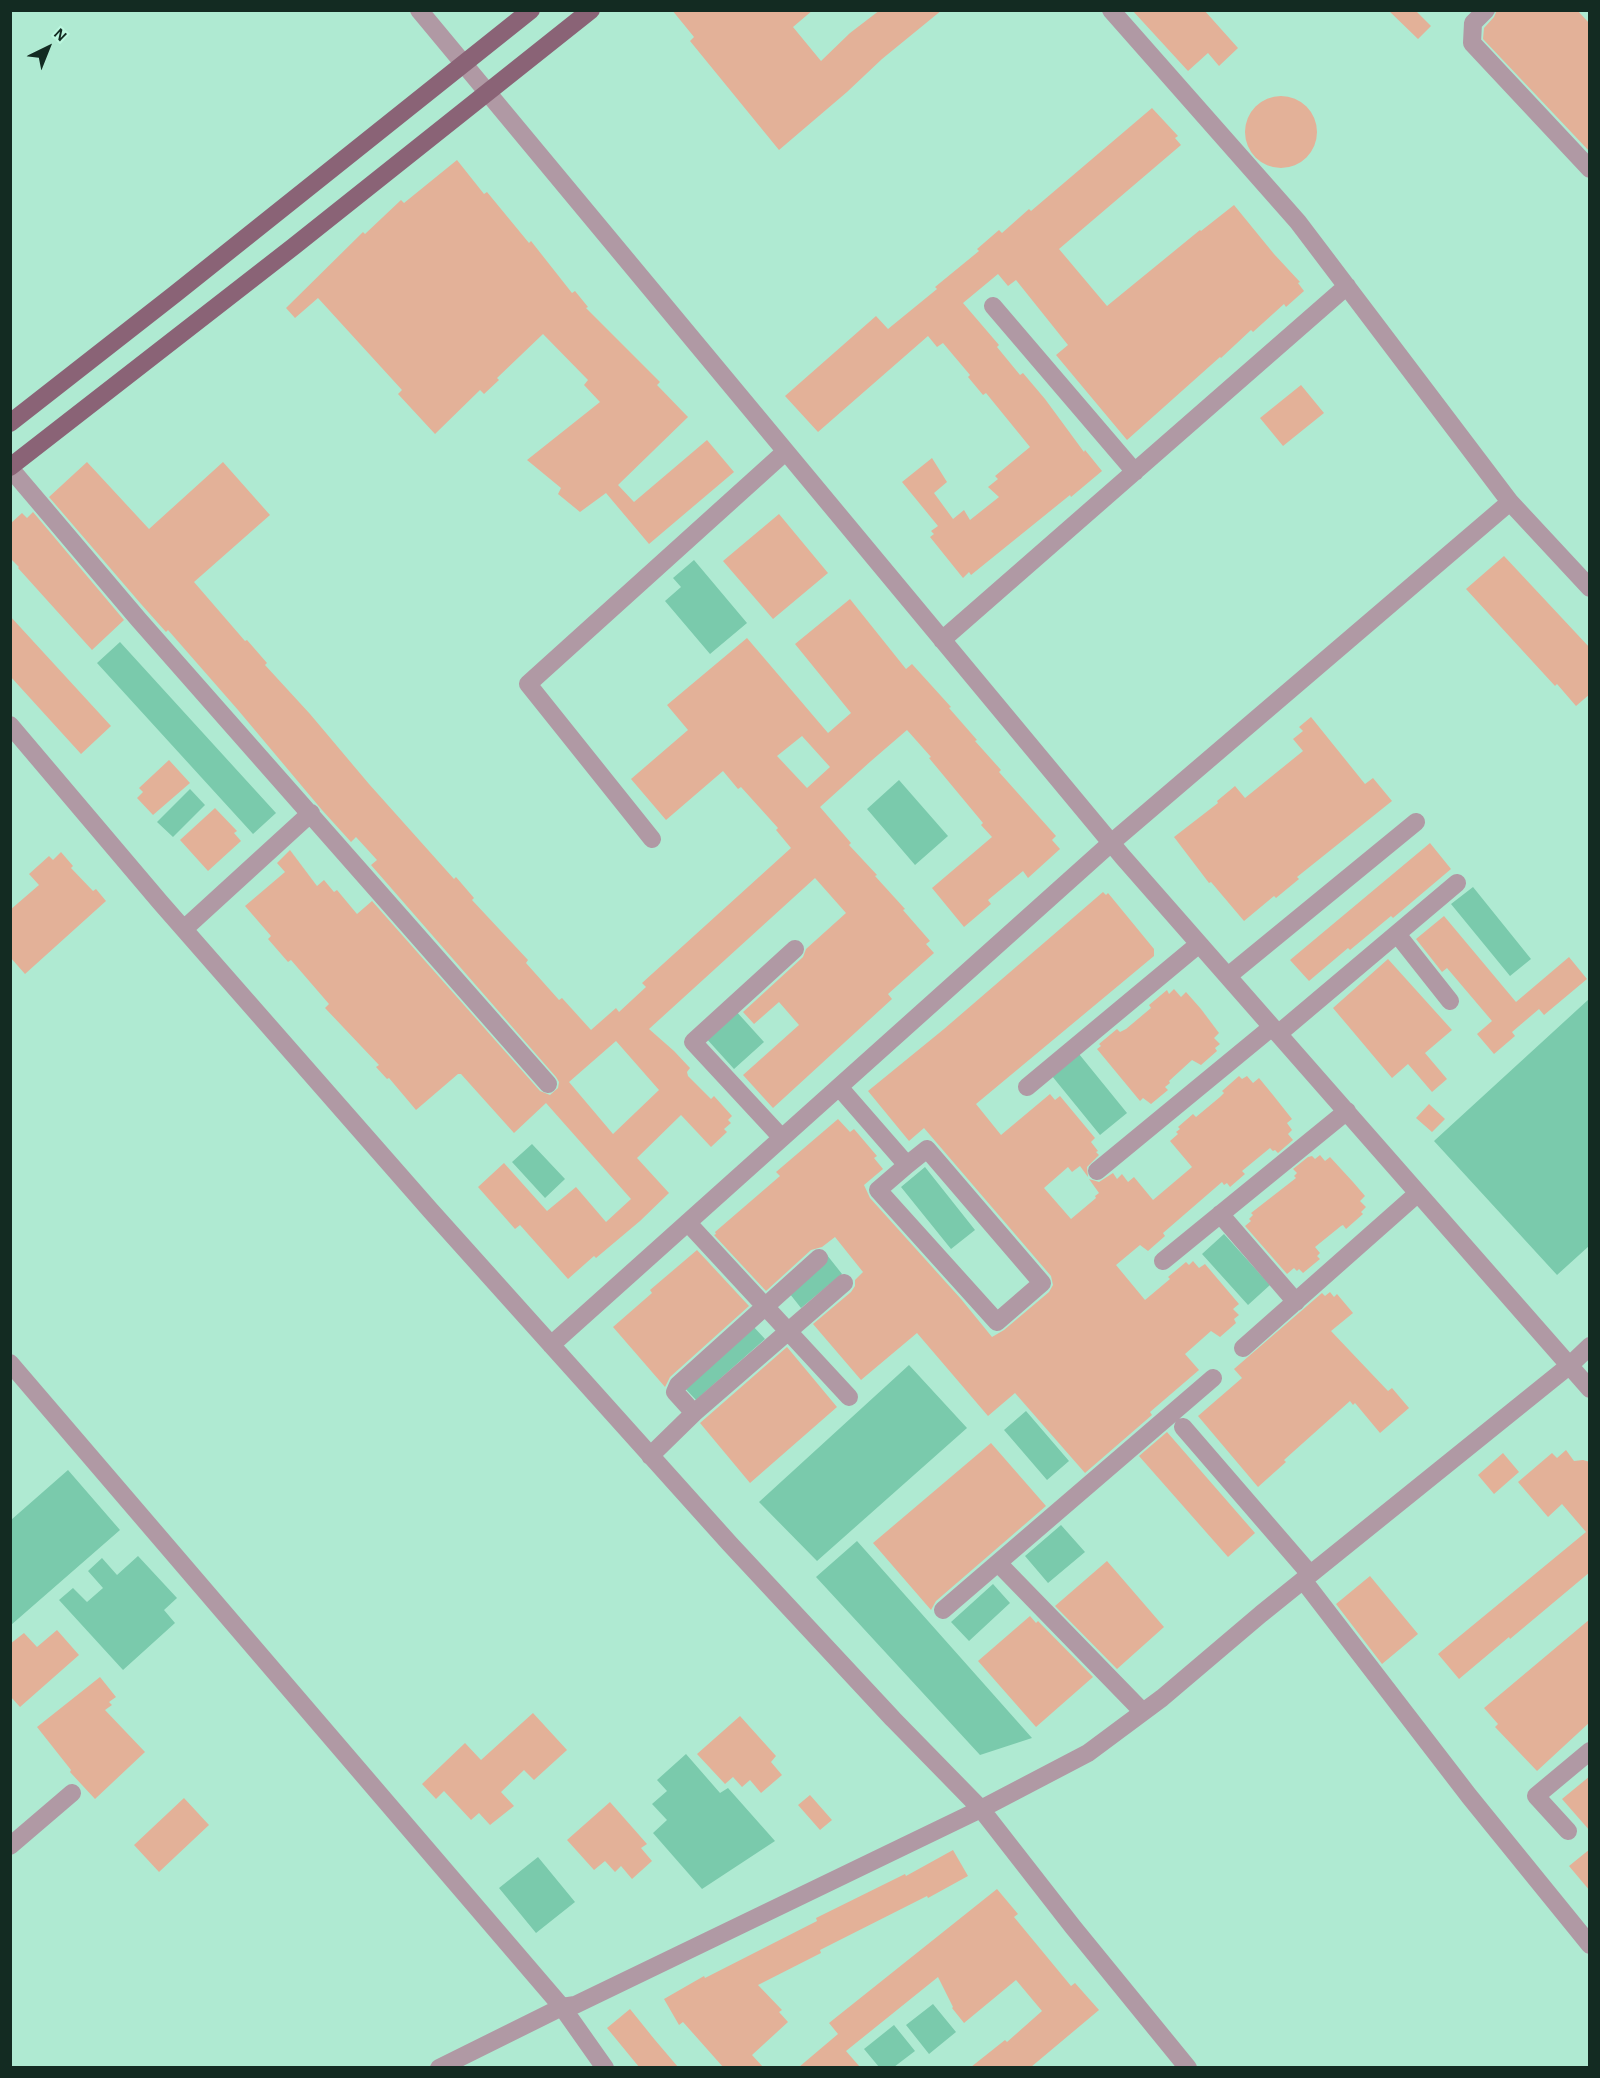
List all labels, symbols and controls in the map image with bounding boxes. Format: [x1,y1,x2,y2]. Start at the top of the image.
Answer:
north arrow [18,18,78,78]
text: N [51,25,70,44]

